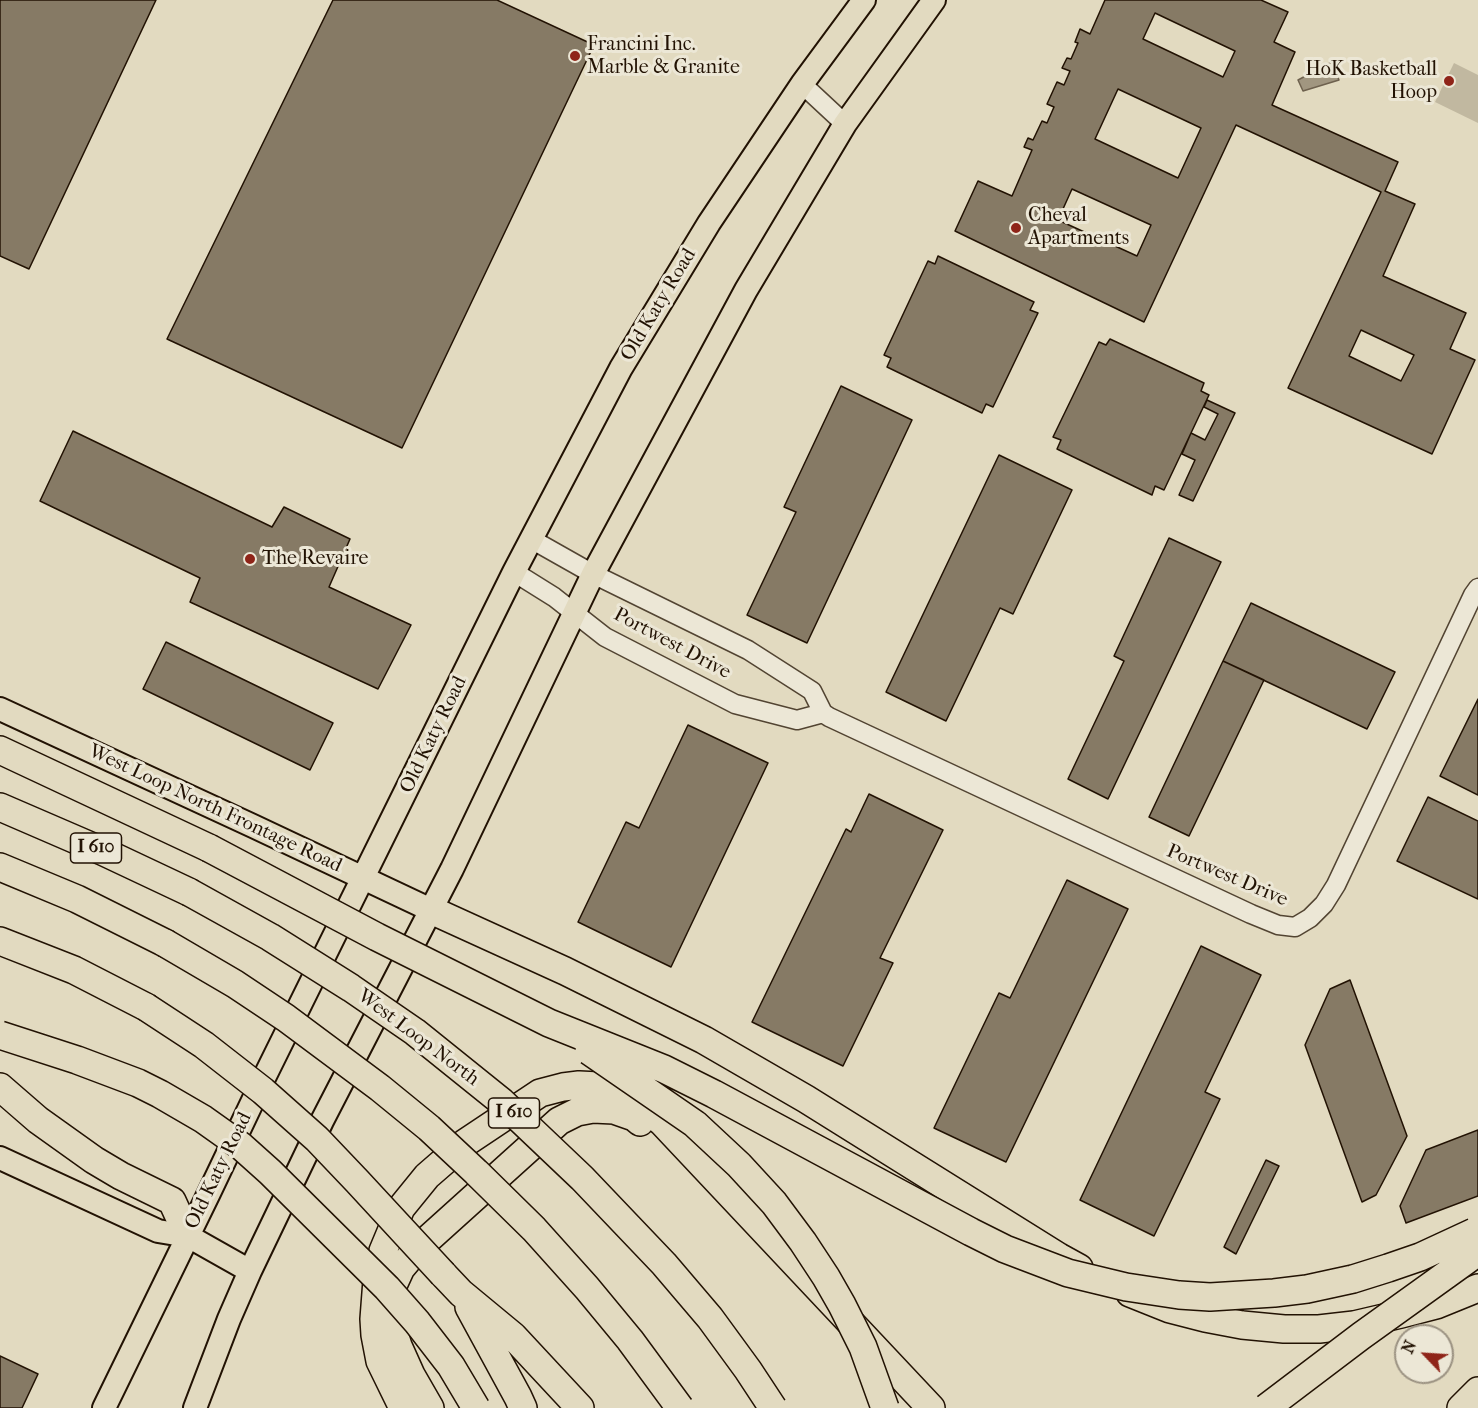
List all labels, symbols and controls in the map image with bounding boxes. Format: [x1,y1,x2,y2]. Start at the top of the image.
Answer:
place label: Francini Inc. Marble & Granite [587,33,740,80]
marker: Francini Inc. Marble & Granite [568,49,582,63]
place label: HoK Basketball Hoop [1305,58,1437,105]
marker: HoK Basketball Hoop [1442,74,1456,88]
place label: Cheval Apartments [1028,204,1129,251]
marker: Cheval Apartments [1009,221,1023,235]
street label: Old Katy Road [616,244,702,366]
place label: The Revaire [262,547,368,571]
marker: The Revaire [243,552,257,566]
street label: Portwest Drive [609,603,735,685]
street label: Old Katy Road [395,673,473,797]
street label: West Loop North Frontage Road [84,740,346,878]
road number: I 610 [70,833,122,863]
street label: Portwest Drive [1163,840,1291,912]
street label: West Loop North [352,984,484,1092]
road number: I 610 [488,1098,540,1128]
street label: Old Katy Road [180,1109,258,1233]
north arrow [1394,1324,1454,1384]
text: N [1398,1338,1420,1357]

